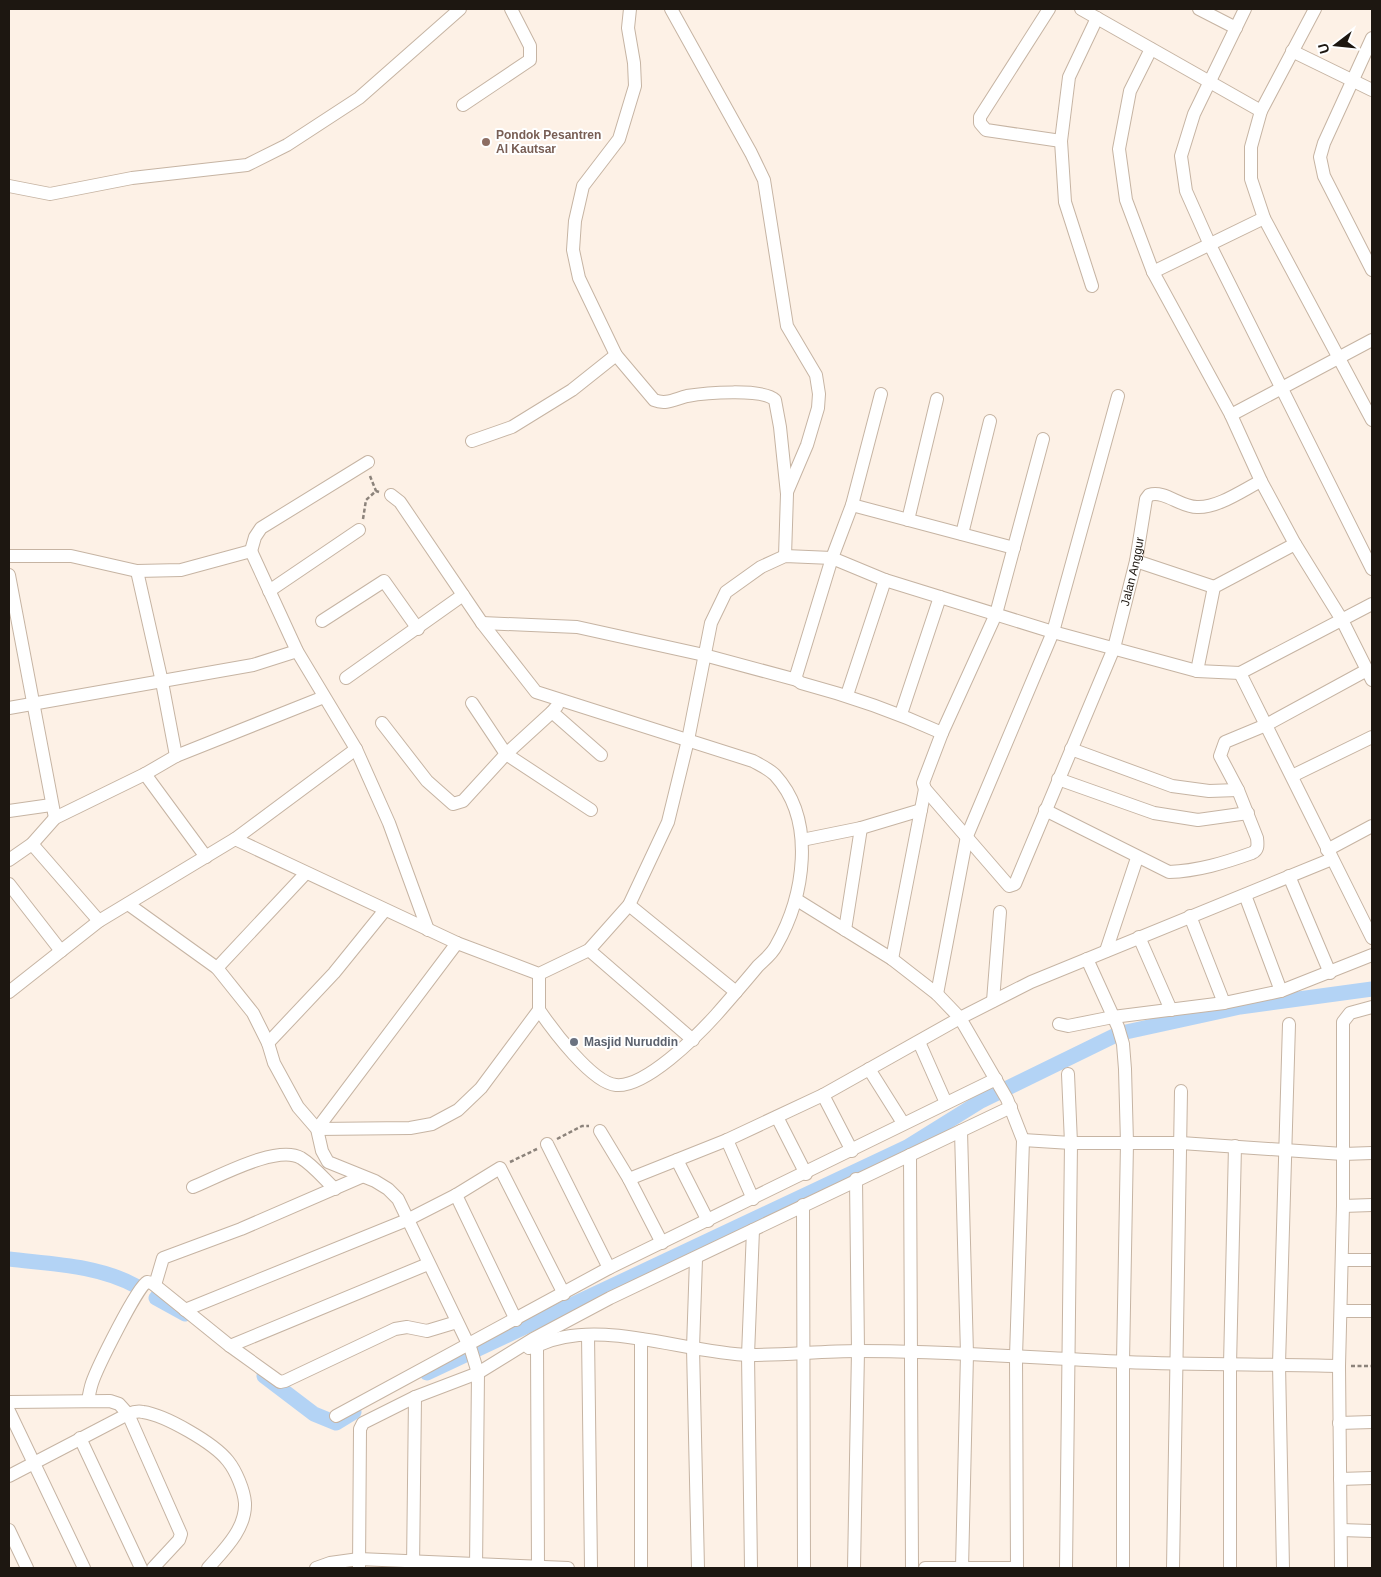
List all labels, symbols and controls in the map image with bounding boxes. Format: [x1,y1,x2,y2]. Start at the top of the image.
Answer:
north arrow [1311,20,1361,70]
text: U [1314,42,1333,56]
place label: Pondok Pesantren Al Kautsar [496,128,601,156]
marker: Pondok Pesantren Al Kautsar [480,136,492,148]
street label: Jalan Anggur [1118,536,1147,607]
place label: Masjid Nuruddin [584,1035,678,1049]
marker: Masjid Nuruddin [568,1036,580,1048]

